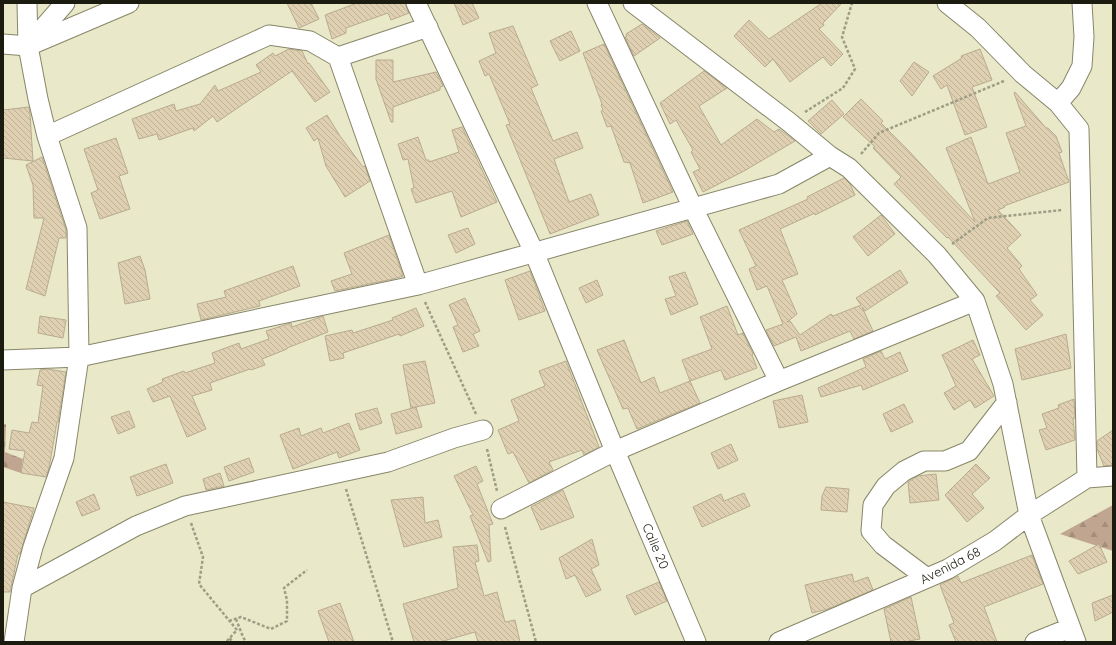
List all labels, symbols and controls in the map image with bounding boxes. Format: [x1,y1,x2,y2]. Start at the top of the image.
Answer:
street label: Calle 20 [639,521,673,571]
street label: Avenida 68 [917,543,983,587]

